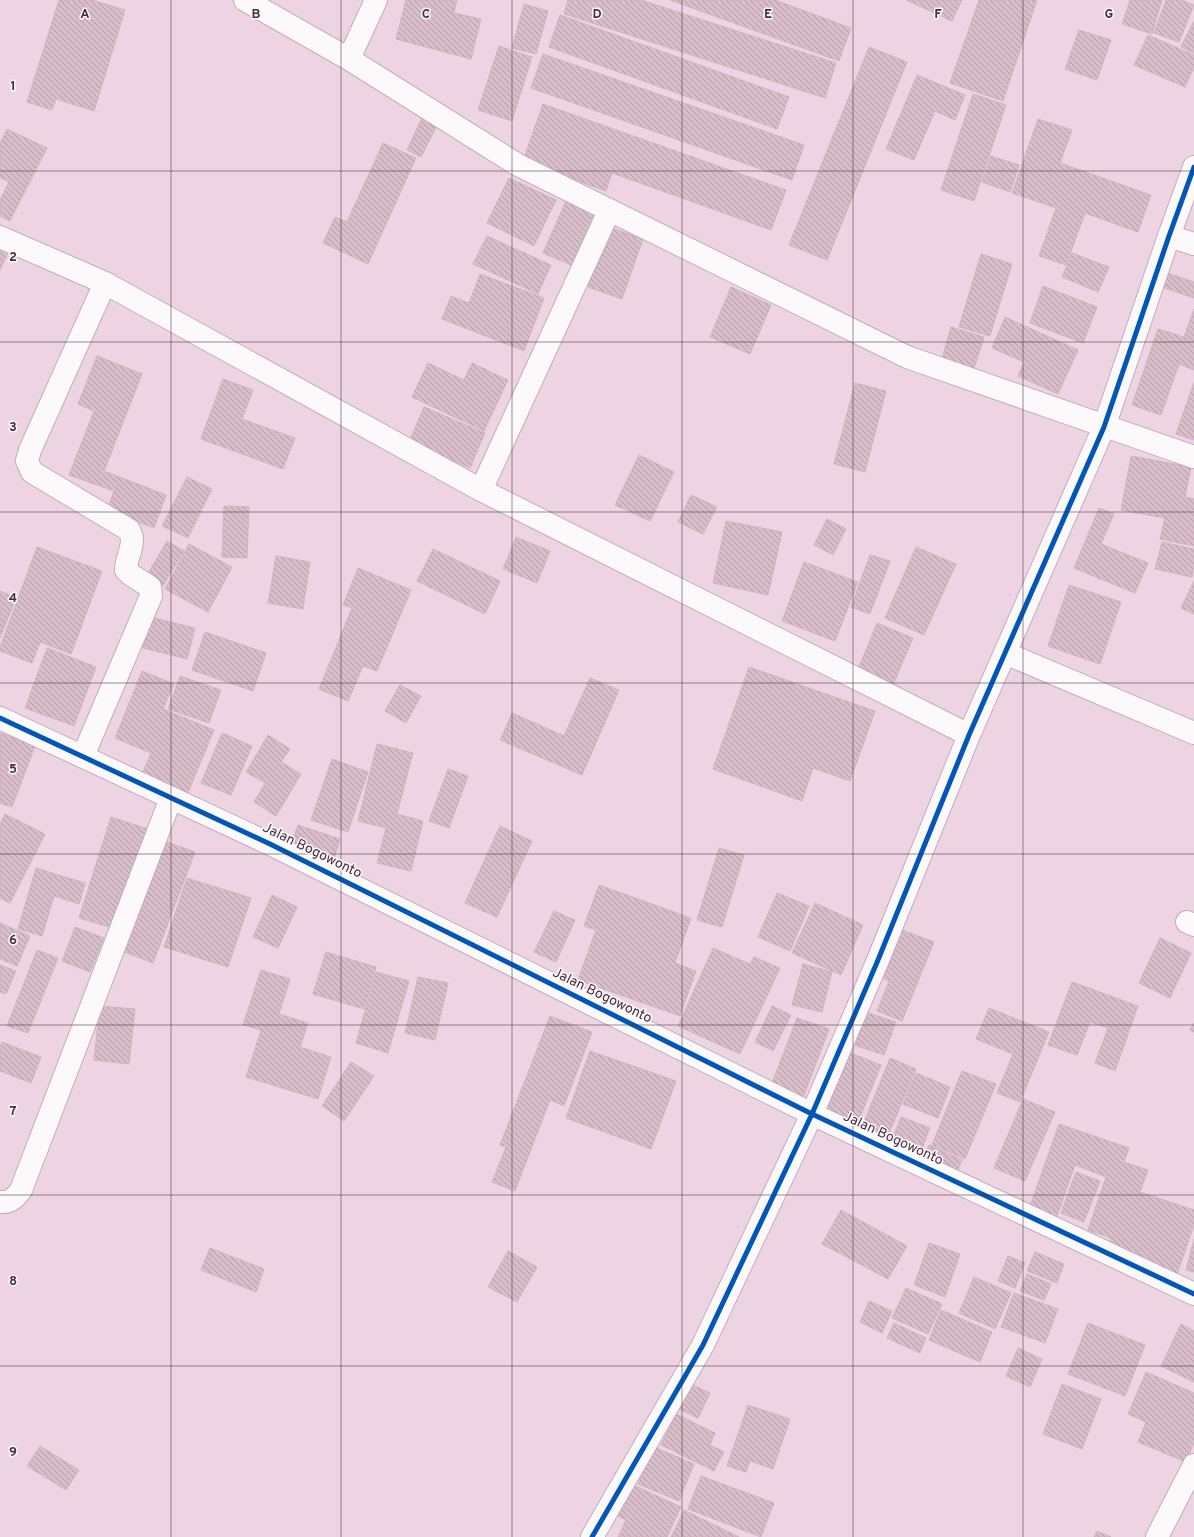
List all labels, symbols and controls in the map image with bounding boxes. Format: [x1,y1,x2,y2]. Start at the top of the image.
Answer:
text: A [80,7,90,23]
text: B [252,7,261,23]
text: C [422,7,430,23]
text: D [592,7,602,23]
text: E [764,7,772,23]
text: F [934,7,942,23]
text: G [1105,7,1114,23]
text: 1 [10,79,16,95]
text: 2 [9,250,17,266]
text: 3 [9,420,17,436]
text: 4 [9,591,17,607]
text: 5 [9,762,17,778]
street label: Jalan Bogowonto [260,820,365,882]
text: 6 [9,933,17,949]
street label: Jalan Bogowonto [550,965,655,1027]
text: 7 [10,1104,17,1120]
street label: Jalan Bogowonto [840,1108,946,1170]
text: 8 [9,1274,17,1290]
text: 9 [9,1445,17,1461]

